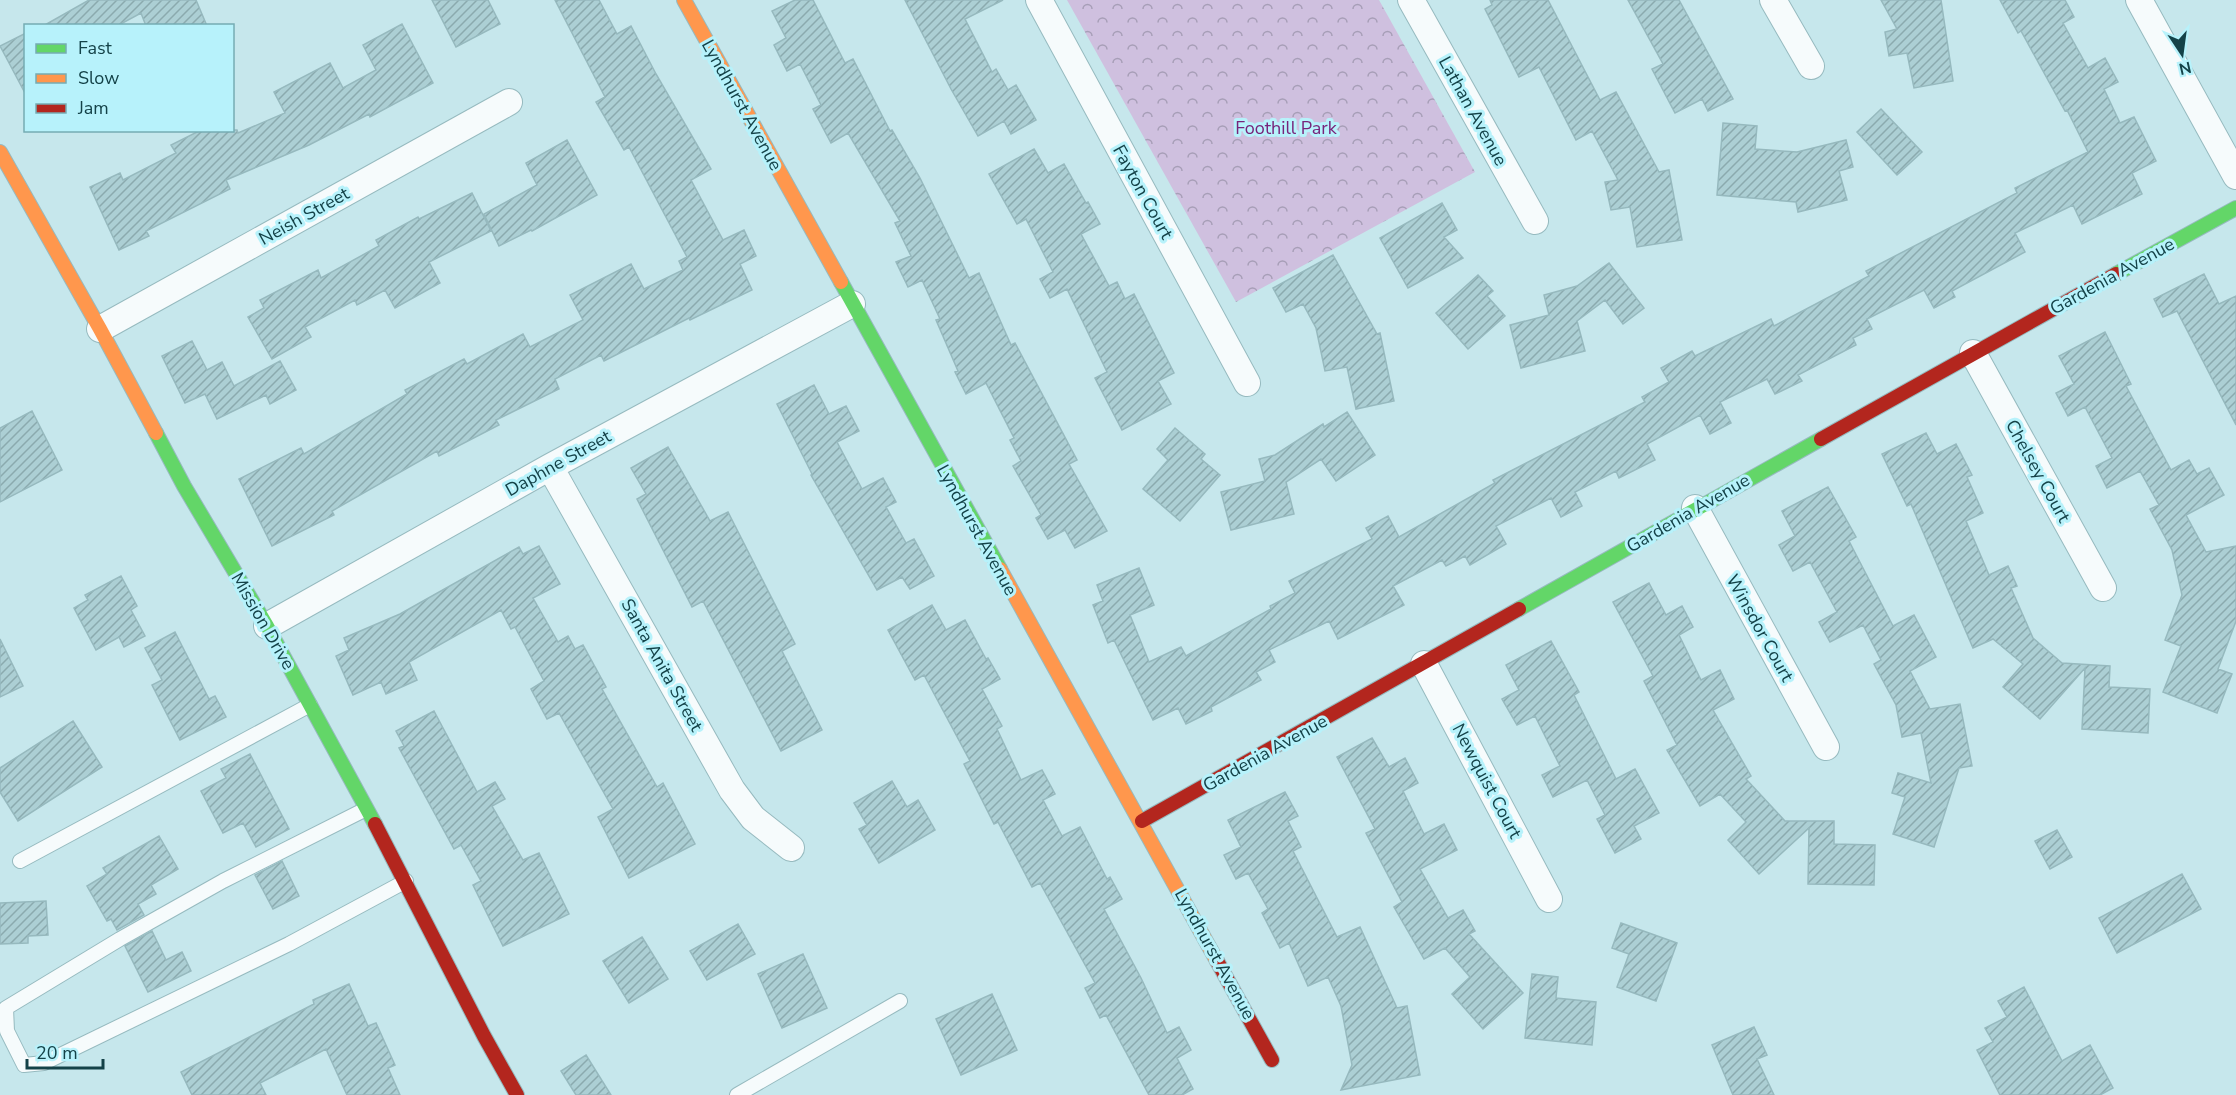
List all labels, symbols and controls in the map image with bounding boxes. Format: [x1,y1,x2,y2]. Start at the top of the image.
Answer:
legend [24,24,234,132]
north arrow [2152,24,2212,84]
street label: Lyndhurst Avenue [696,35,788,175]
text: Fast [78,36,113,60]
street label: Lathan Avenue [1433,52,1513,170]
text: N [2177,56,2193,80]
text: Slow [78,66,119,90]
text: Jam [77,96,109,120]
park label: Foothill Park [1235,116,1338,140]
street label: Fayton Court [1107,141,1179,244]
street label: Neish Street [255,181,354,251]
street label: Gardenia Avenue [2045,232,2179,320]
street label: Chelsey Court [2000,415,2076,527]
street label: Daphne Street [501,424,616,502]
street label: Lyndhurst Avenue [931,460,1023,600]
street label: Gardenia Avenue [1622,468,1754,558]
street label: Mission Drive [225,568,301,674]
street label: Winsdor Court [1721,570,1800,687]
street label: Santa Anita Street [616,594,709,736]
street label: Gardenia Avenue [1198,709,1332,797]
street label: Newquist Court [1447,719,1528,843]
street label: Lyndhurst Avenue [1169,884,1261,1024]
scale bar [27,1032,104,1070]
text: 20 m [36,1041,78,1065]

